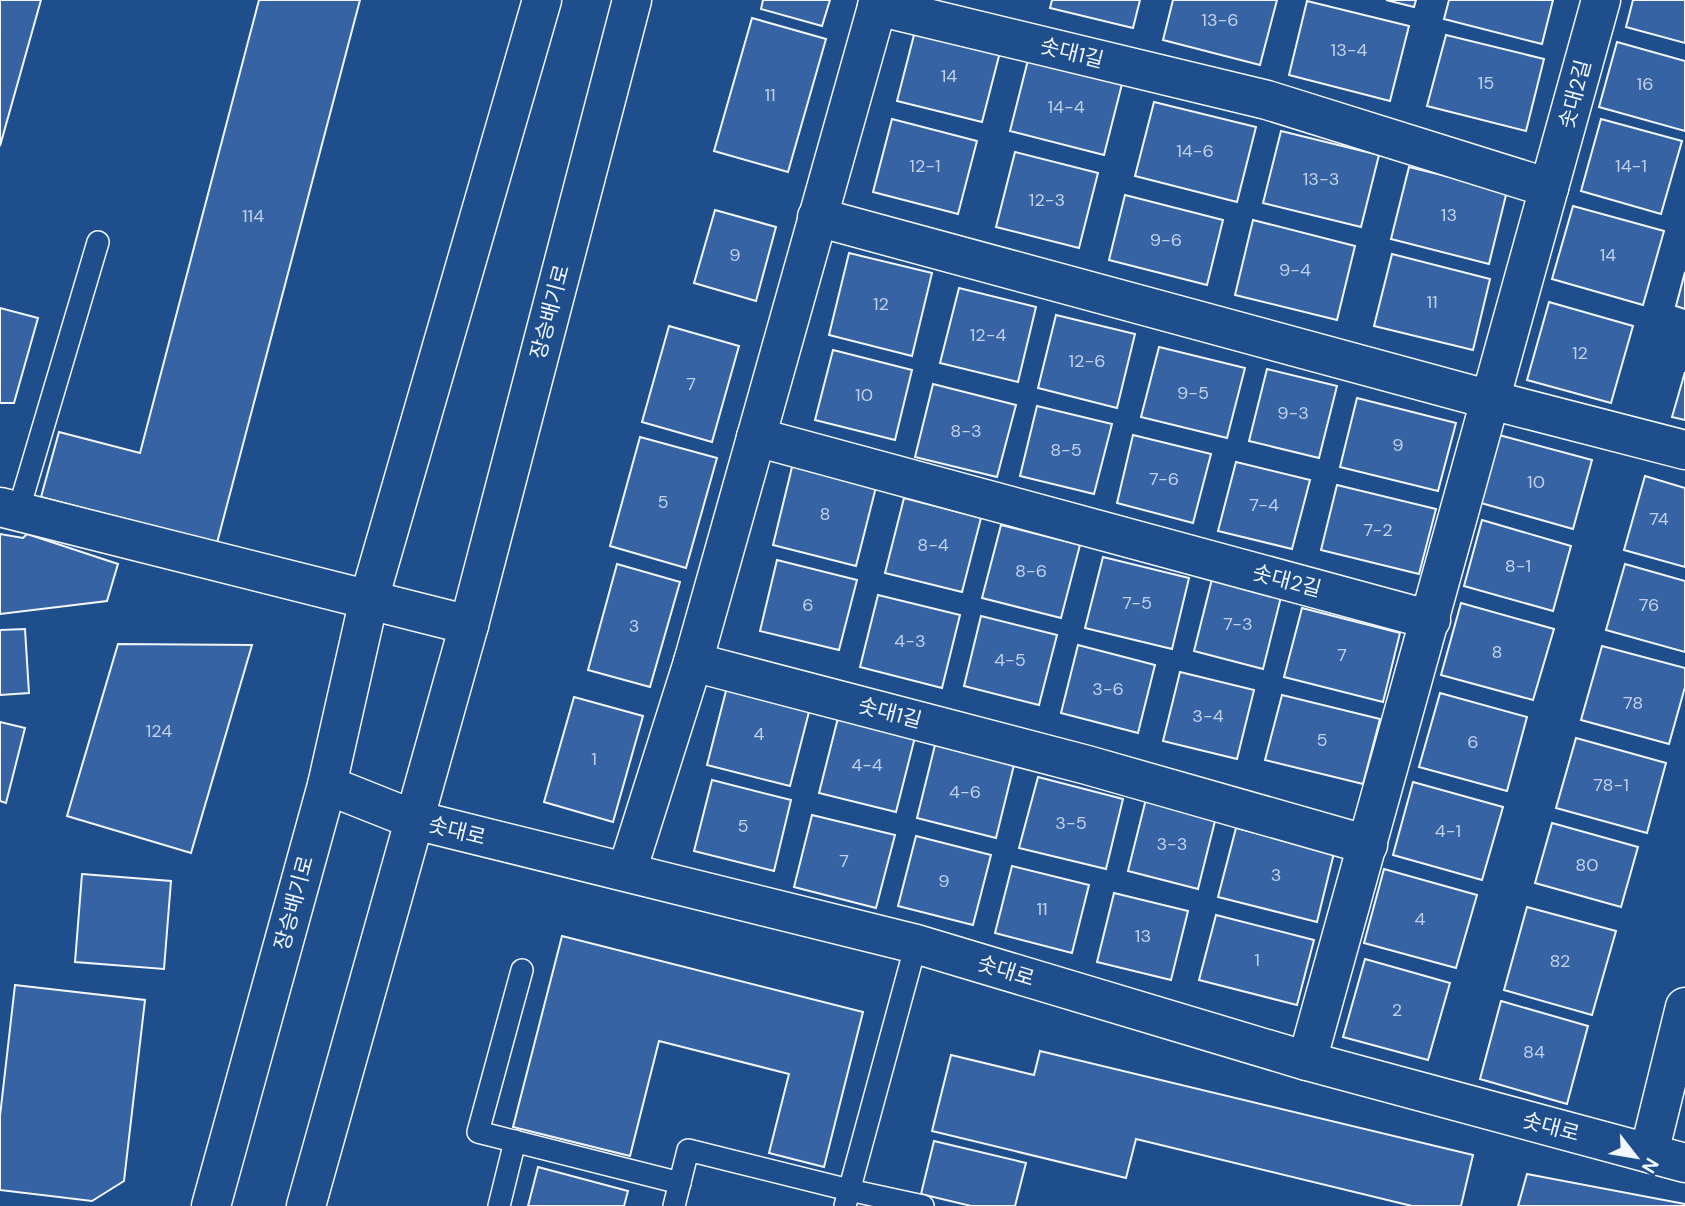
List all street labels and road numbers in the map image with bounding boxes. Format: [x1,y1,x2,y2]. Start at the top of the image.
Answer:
street label: 솟대1길 [1037,32,1107,74]
street label: 솟대2길 [1552,57,1598,131]
street label: 장승배기로 [524,262,576,362]
street label: 솟대2길 [1250,558,1324,604]
street label: 솟대1길 [855,691,925,735]
street label: 솟대로 [425,810,489,852]
street label: 장승배기로 [268,853,320,953]
street label: 솟대로 [974,949,1038,993]
street label: 솟대로 [1519,1106,1583,1148]

